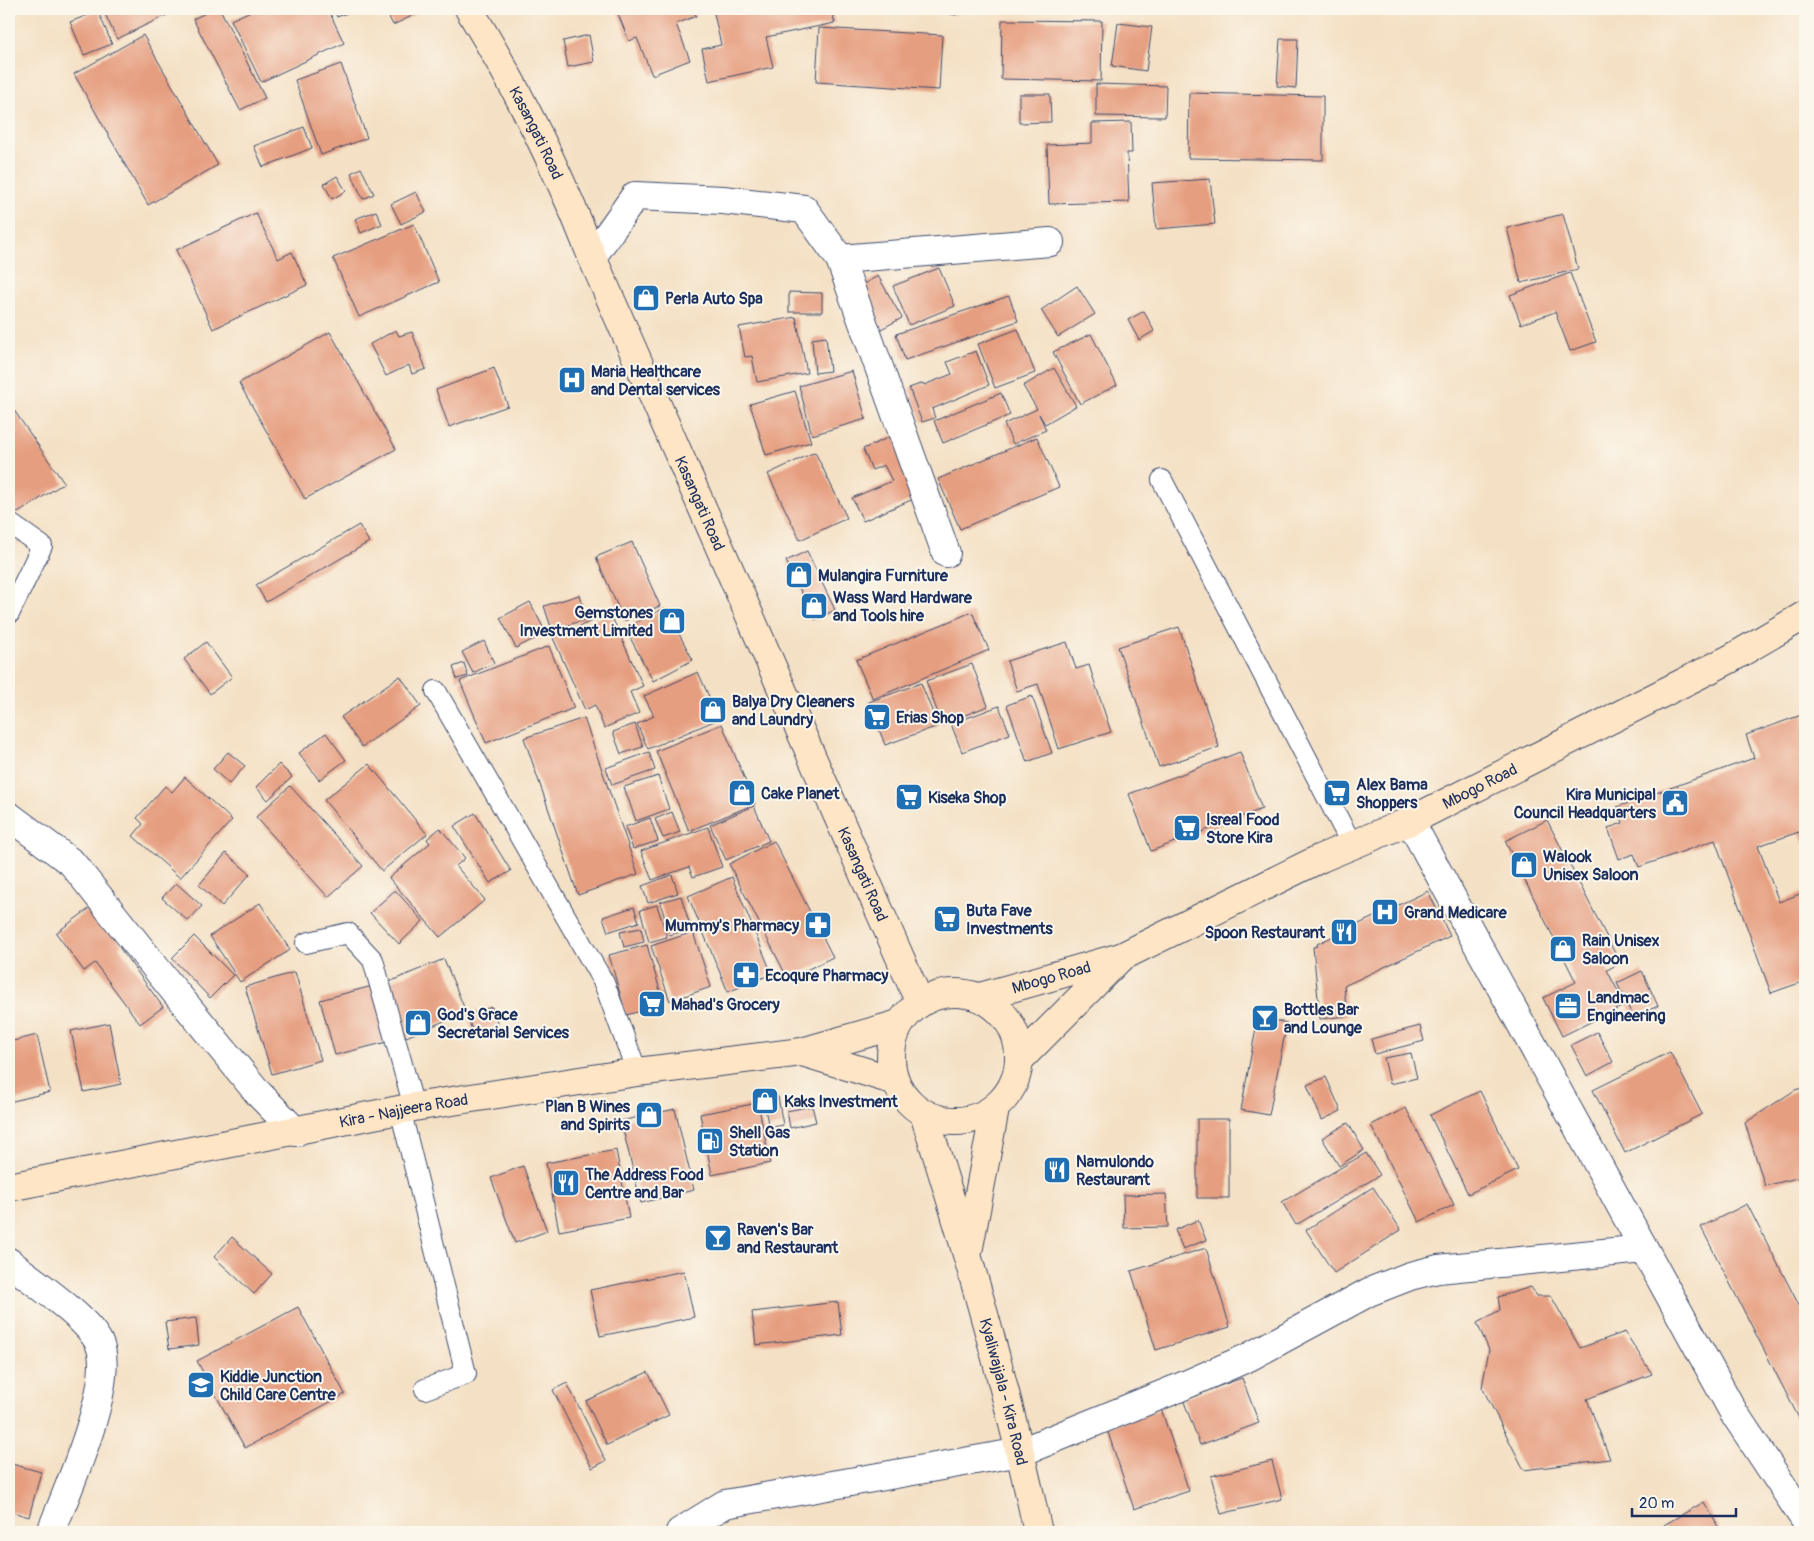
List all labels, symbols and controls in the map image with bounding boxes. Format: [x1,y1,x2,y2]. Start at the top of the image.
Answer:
street label: Kasangati Road [504,83,567,183]
shop icon: Perla Auto Spa [631,283,661,313]
place label: Perla Auto Spa [665,289,763,309]
place label: Maria Healthcare and Dental services [591,362,721,400]
hospital icon: Maria Healthcare and Dental services [557,365,587,395]
street label: Kasangati Road [670,453,729,554]
shop icon: Mulangira Furniture [784,560,814,590]
place label: Mulangira Furniture [818,566,949,586]
place label: Wass Ward Hardware and Tools hire [833,588,973,626]
shop icon: Wass Ward Hardware and Tools hire [799,591,829,621]
place label: Gemstones Investment Limited [519,603,654,641]
shop icon: Gemstones Investment Limited [657,606,687,636]
place label: Balya Dry Cleaners and Laundry [732,692,855,730]
shop icon: Balya Dry Cleaners and Laundry [698,695,728,725]
supermarket icon: Erias Shop [862,702,892,732]
place label: Erias Shop [896,708,965,728]
street label: Mbogo Road [1439,759,1521,814]
place label: Alex Bama Shoppers [1356,775,1428,813]
shop icon: Cake Planet [727,778,757,808]
supermarket icon: Alex Bama Shoppers [1322,778,1352,808]
supermarket icon: Kiseka Shop [894,782,924,812]
place label: Cake Planet [761,784,840,804]
place label: Kira Municipal Council Headquarters [1514,785,1657,823]
place label: Kiseka Shop [928,788,1007,808]
public building icon: Kira Municipal Council Headquarters [1660,788,1690,818]
place label: Isreal Food Store Kira [1206,810,1280,848]
supermarket icon: Isreal Food Store Kira [1172,813,1202,843]
street label: Kasangati Road [833,824,892,925]
place label: Walook Unisex Saloon [1543,847,1639,885]
shop icon: Walook Unisex Saloon [1509,850,1539,880]
hospital icon: Grand Medicare [1370,897,1400,927]
place label: Buta Fave Investments [966,901,1053,939]
place label: Grand Medicare [1404,903,1508,923]
supermarket icon: Buta Fave Investments [932,904,962,934]
pharmacy icon: Mummy's Pharmacy [803,910,833,940]
place label: Mummy's Pharmacy [665,916,799,936]
restaurant icon: Spoon Restaurant [1329,917,1359,947]
place label: Spoon Restaurant [1205,923,1326,943]
place label: Rain Unisex Saloon [1582,931,1659,969]
shop icon: Rain Unisex Saloon [1548,934,1578,964]
street label: Mbogo Road [1010,957,1093,998]
pharmacy icon: Ecoqure Pharmacy [731,960,761,990]
place label: Ecoqure Pharmacy [765,966,889,986]
place label: Landmac Engineering [1587,988,1665,1026]
supermarket icon: Mahad's Grocery [637,989,667,1019]
office icon: Landmac Engineering [1553,991,1583,1021]
place label: Mahad's Grocery [671,995,780,1015]
place label: Bottles Bar and Lounge [1284,1000,1363,1038]
bar icon: Bottles Bar and Lounge [1250,1003,1280,1033]
place label: God's Grace Secretarial Services [437,1005,570,1043]
shop icon: God's Grace Secretarial Services [403,1008,433,1038]
shop icon: Kaks Investment [750,1086,780,1116]
street label: Kira - Najjeera Road [338,1090,470,1133]
place label: Kaks Investment [784,1092,898,1112]
place label: Plan B Wines and Spirits [545,1097,631,1135]
shop icon: Plan B Wines and Spirits [634,1100,664,1130]
place label: Shell Gas Station [729,1123,791,1161]
fuel station icon: Shell Gas Station [695,1126,725,1156]
place label: Namulondo Restaurant [1076,1152,1154,1190]
restaurant icon: Namulondo Restaurant [1042,1155,1072,1185]
place label: The Address Food Centre and Bar [584,1165,704,1203]
restaurant icon: The Address Food Centre and Bar [551,1168,581,1198]
place label: Raven's Bar and Restaurant [737,1220,839,1258]
bar icon: Raven's Bar and Restaurant [703,1223,733,1253]
street label: Kyaliwajjala - Kira Road [975,1316,1032,1467]
place label: Kiddie Junction Child Care Centre [220,1367,337,1405]
school or university icon: Kiddie Junction Child Care Centre [186,1370,216,1400]
scale bar [1632,1486,1735,1518]
text: 20 m [1639,1494,1674,1513]

